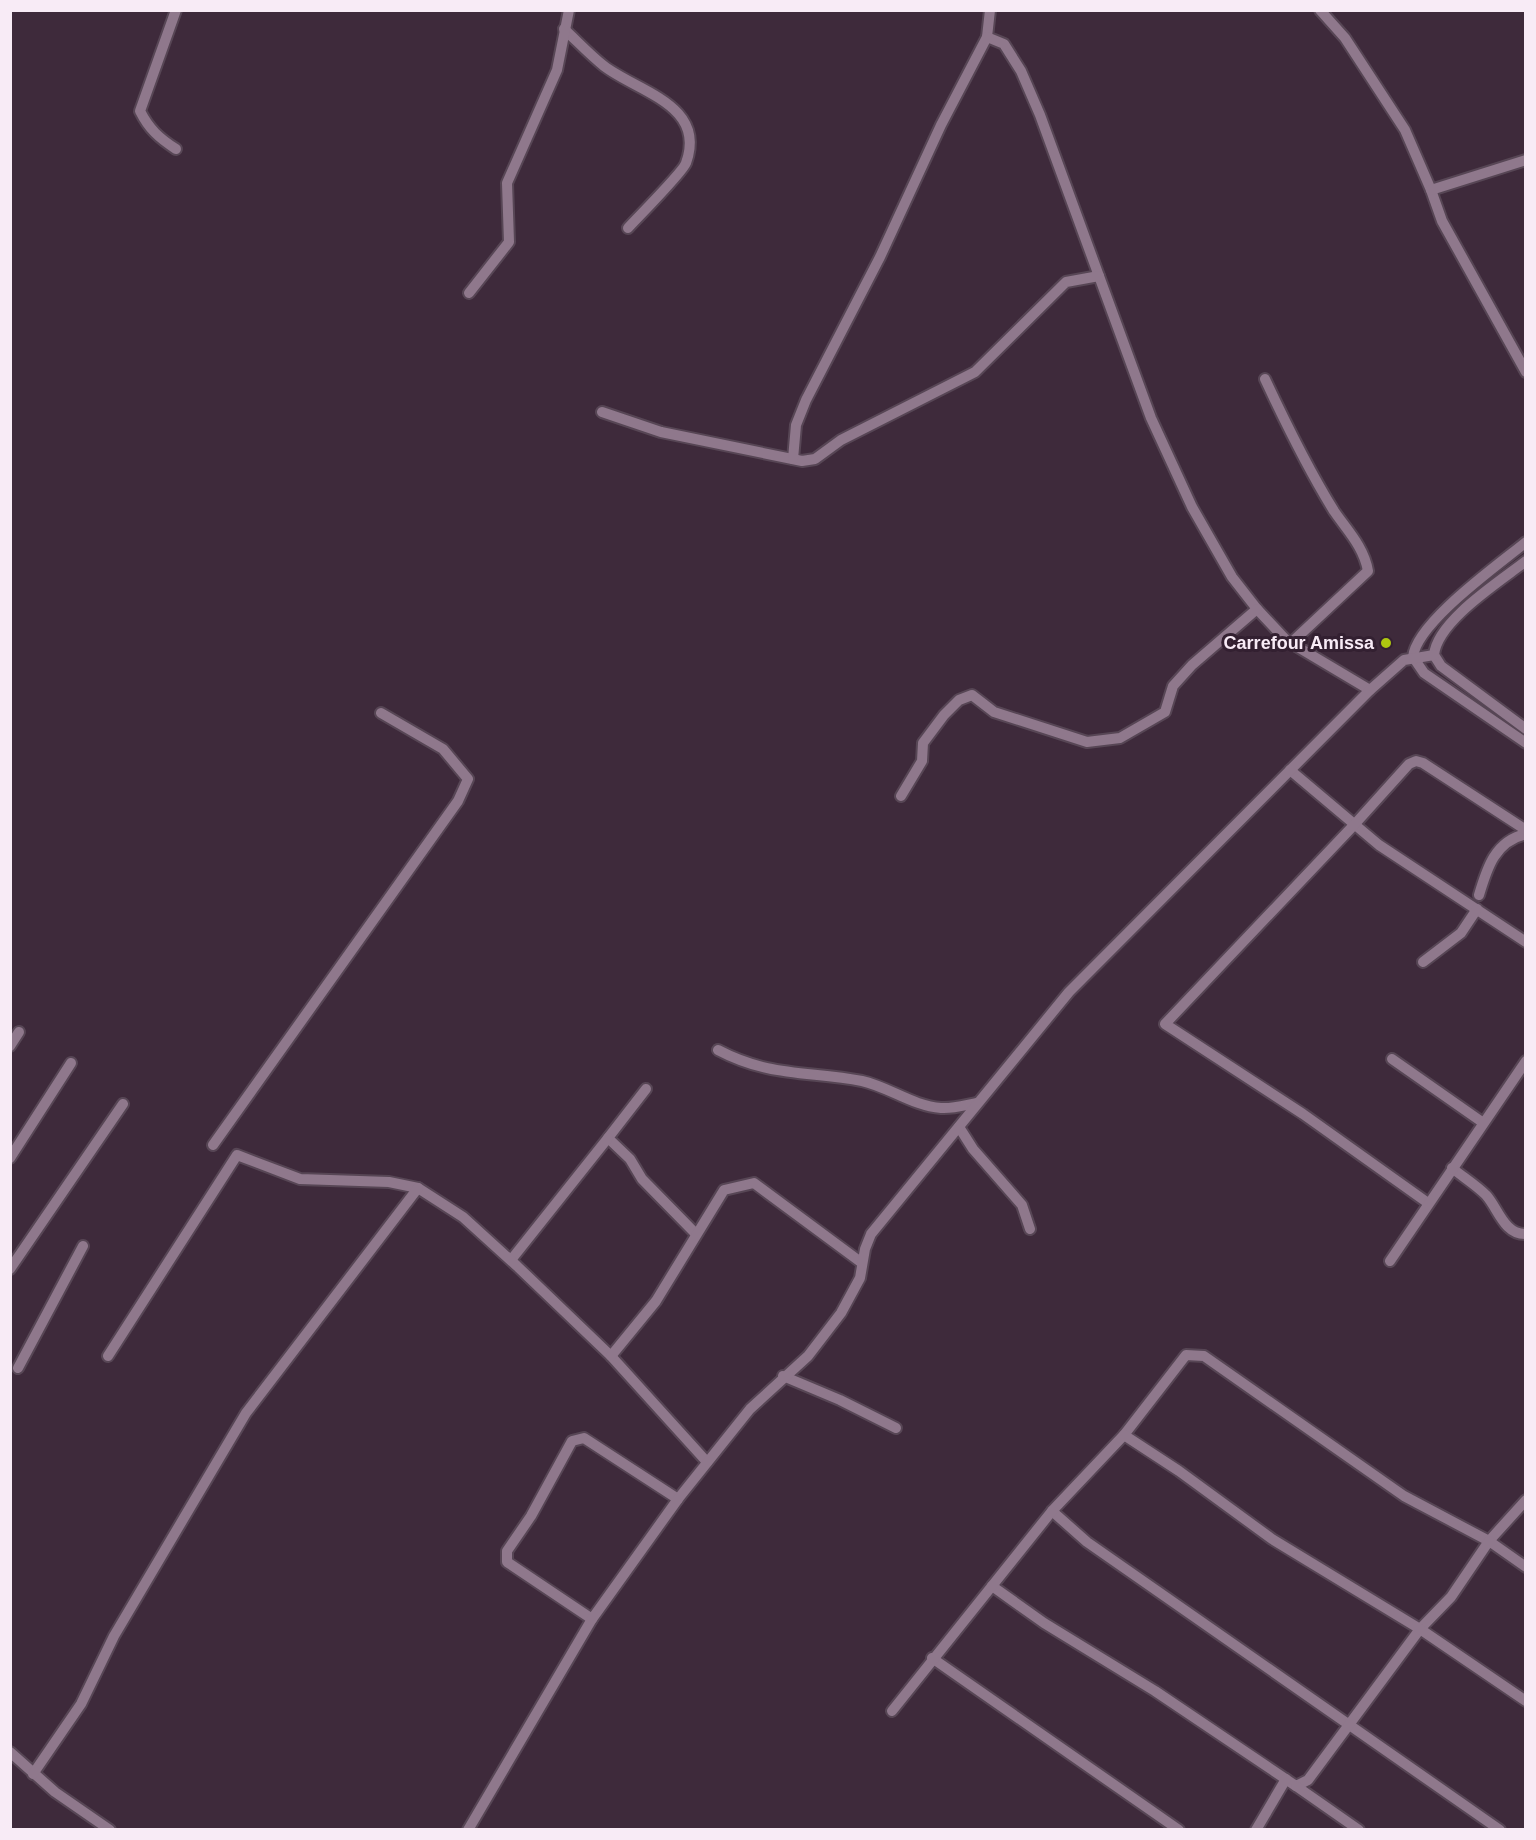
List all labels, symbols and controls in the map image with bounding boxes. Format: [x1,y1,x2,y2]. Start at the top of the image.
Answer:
place label: Carrefour Amissa [1224,633,1375,653]
marker: Carrefour Amissa [1379,636,1393,650]

